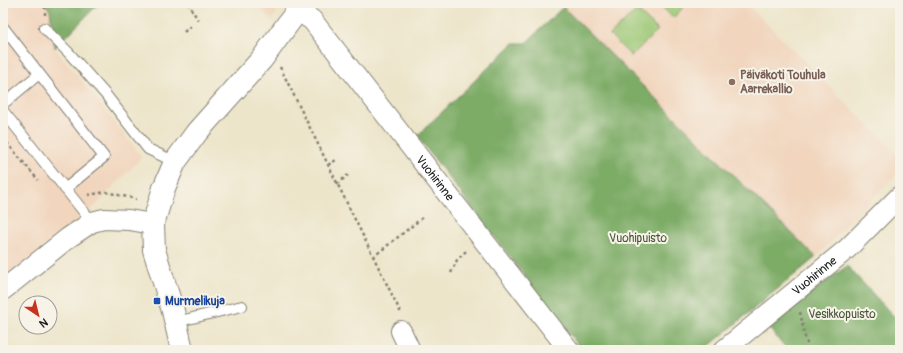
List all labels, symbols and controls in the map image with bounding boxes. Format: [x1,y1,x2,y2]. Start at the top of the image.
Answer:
place label: Päiväkoti Touhula Aarrekallio [740,68,826,97]
marker: Päiväkoti Touhula Aarrekallio [727,77,737,87]
street label: Vuohirinne [413,152,457,204]
park label: Vuohipuisto [609,231,668,246]
street label: Vuohirinne [789,253,840,299]
place label: Murmelikuja [165,294,225,309]
north arrow [18,295,58,335]
marker: Murmelikuja [152,296,162,306]
park label: Vesikkopuisto [808,307,876,322]
text: N [36,315,50,331]

